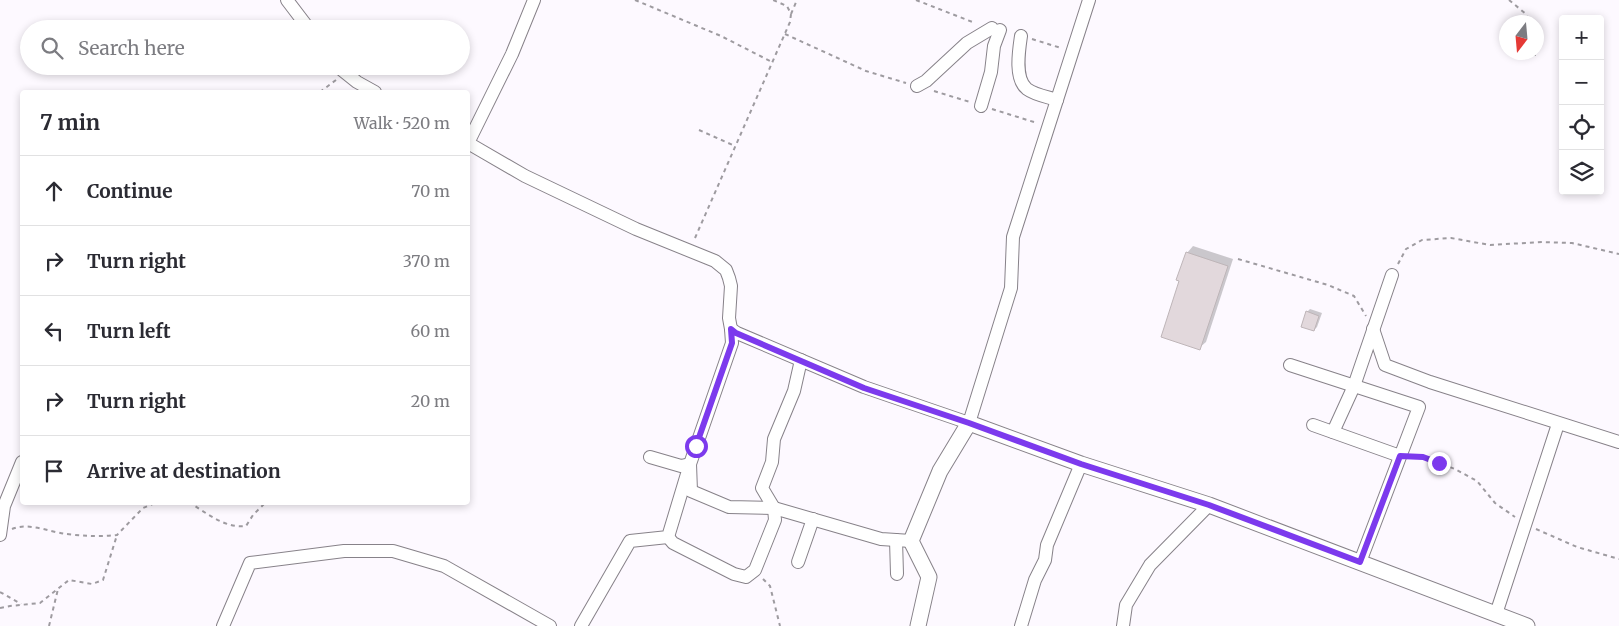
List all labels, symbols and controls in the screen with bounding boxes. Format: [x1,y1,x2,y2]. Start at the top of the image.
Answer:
north arrow [1499,15,1544,60]
map controls [1559,15,1604,195]
button: + [1559,15,1604,60]
search box [20,20,470,75]
icon: search [38,34,66,62]
text: Search here [78,36,185,60]
button: − [1559,60,1604,105]
button: locate [1559,105,1604,150]
text: 7 min [40,109,100,136]
text: Walk · 520 m [354,113,450,133]
button: layers [1559,150,1604,195]
icon: ahead [40,177,68,205]
text: Continue [87,179,173,203]
text: 70 m [411,181,450,201]
icon: right [40,247,68,275]
text: Turn right [87,249,186,273]
text: 370 m [403,251,450,271]
icon: left [40,317,68,345]
text: Turn left [87,319,171,343]
text: 60 m [410,321,450,341]
icon: right [40,387,68,415]
text: Turn right [87,389,186,413]
text: 20 m [411,391,450,411]
route start [685,435,708,458]
route end [1428,452,1451,475]
icon: arrive [40,457,68,485]
text: Arrive at destination [87,459,281,483]

